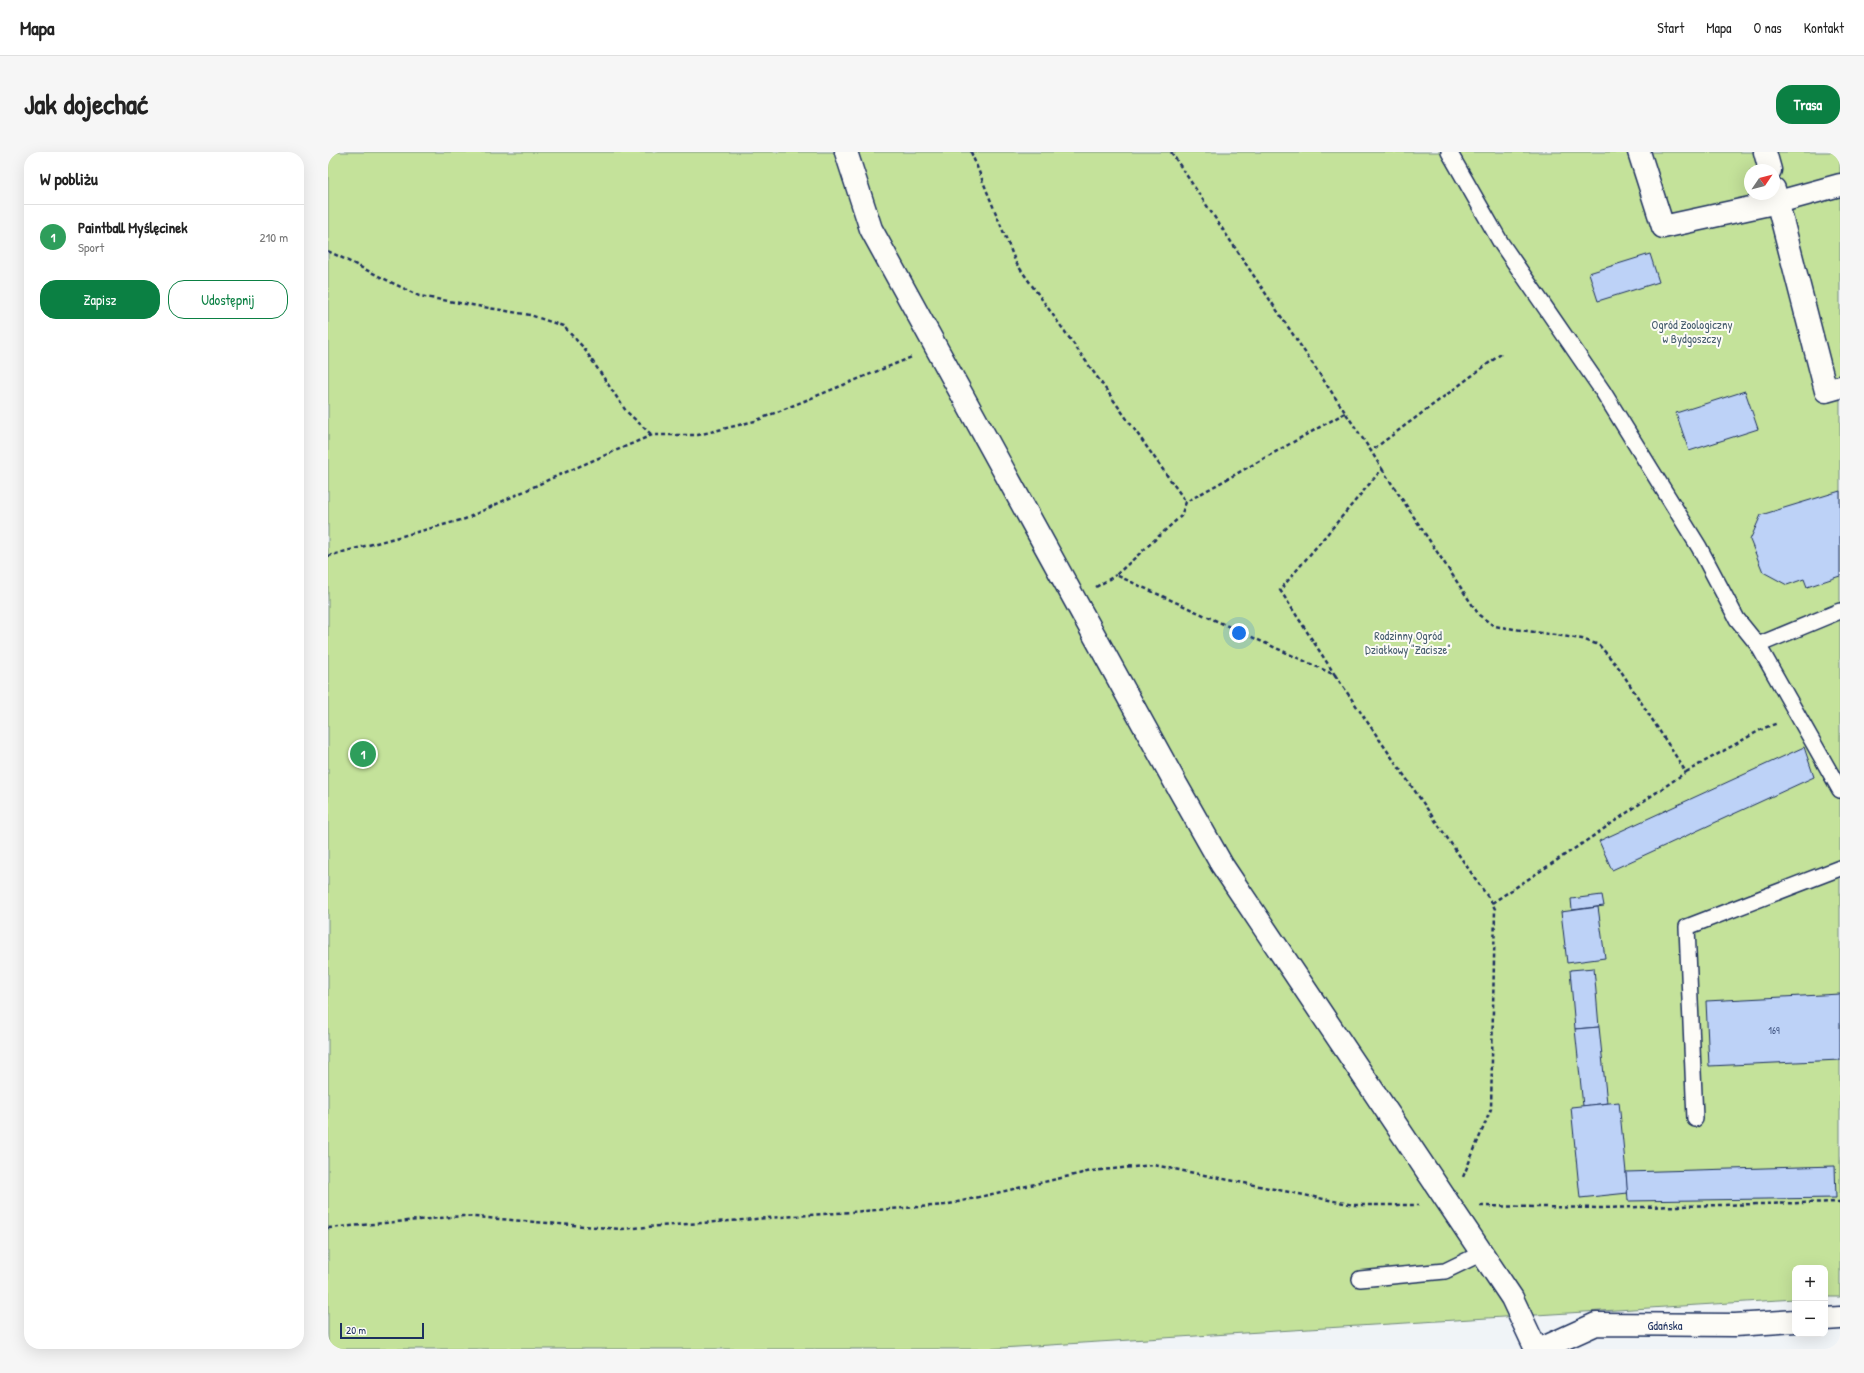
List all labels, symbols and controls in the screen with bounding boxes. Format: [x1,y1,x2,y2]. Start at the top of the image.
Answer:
text: Mapa [20,15,54,41]
text: Start [1657,18,1684,37]
text: Mapa [1706,18,1732,37]
text: O nas [1754,18,1782,37]
text: Kontakt [1804,18,1844,37]
text: Jak dojechać [24,85,148,123]
button: Trasa [1776,85,1840,124]
north arrow [1744,164,1780,200]
text: W pobliżu [40,167,98,190]
text: Paintball Myślęcinek [78,217,188,238]
text: 1 [51,228,55,246]
text: 210 m [260,228,288,246]
text: Sport [78,238,104,256]
button: Zapisz [40,280,160,319]
button: Udostępnij [168,280,288,319]
park label: Ogród Zoologiczny w Bydgoszczy [1651,316,1733,347]
your location [1229,623,1249,643]
park label: Rodzinny Ogród Działkowy "Zacisze" [1365,627,1451,658]
pin: 1 [350,739,376,769]
house number: 169 [1768,1024,1780,1037]
map controls [1792,1265,1828,1337]
button: + [1792,1265,1828,1301]
button: − [1792,1301,1828,1337]
street label: Gdańska [1648,1317,1683,1334]
scale bar [340,1321,424,1340]
text: 20 m [346,1323,366,1337]

